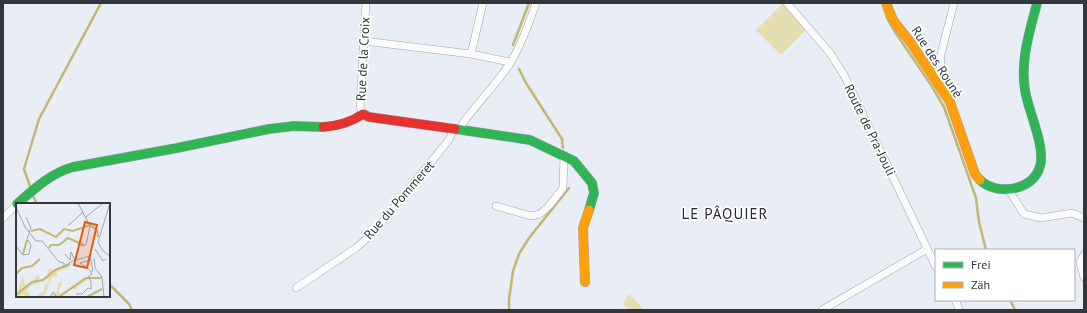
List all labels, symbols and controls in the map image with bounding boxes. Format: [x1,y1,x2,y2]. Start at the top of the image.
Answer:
street label: Rue de la Croix [352,16,374,102]
street label: Rue des Rounè [908,23,966,101]
street label: Route de Pra-Jouli [840,81,900,179]
street label: Rue du Pommeret [360,157,438,243]
inset map [16,203,110,297]
district label: LE PÂQUIER [681,204,769,223]
legend [935,249,1075,301]
text: Frei [971,257,991,272]
text: Zäh [971,277,990,292]

